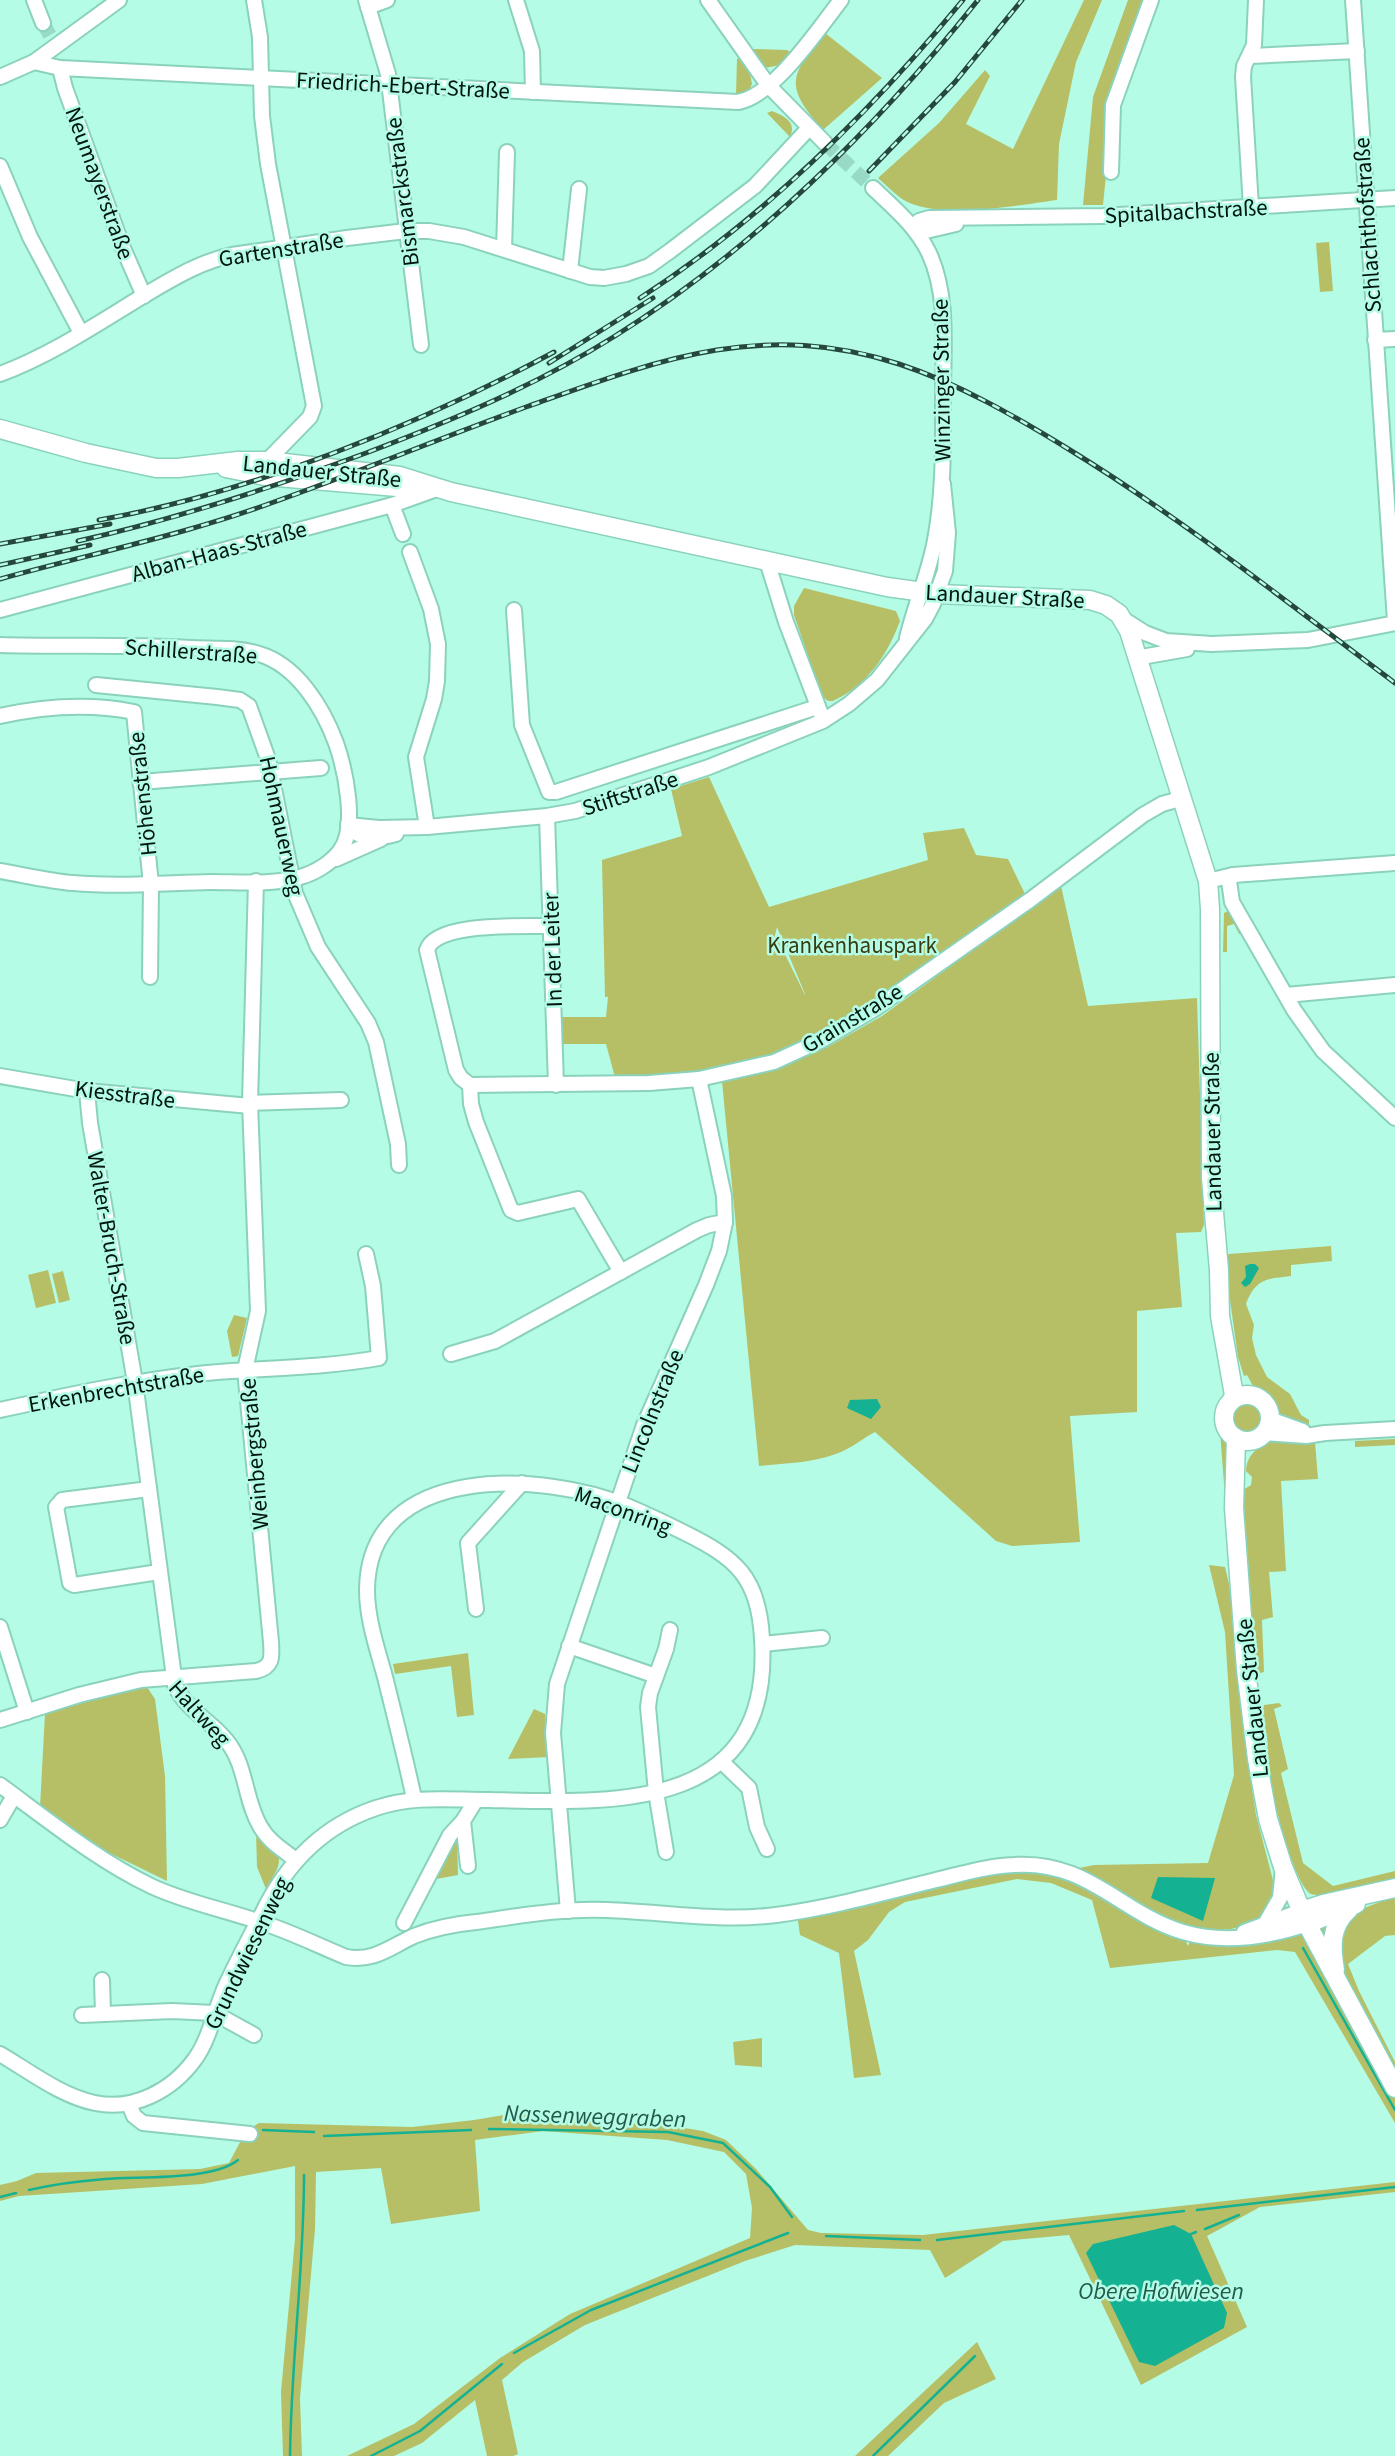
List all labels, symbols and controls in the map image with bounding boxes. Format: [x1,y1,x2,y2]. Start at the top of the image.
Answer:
street label: Friedrich-Ebert-Straße [295,63,511,108]
street label: Neumayerstraße [57,102,142,264]
street label: Bismarckstraße [377,116,428,268]
street label: Schlachthofstraße [1345,136,1390,314]
street label: Spitalbachstraße [1104,191,1268,232]
street label: Gartenstraße [216,223,346,276]
street label: Winzinger Straße [924,298,959,462]
street label: Landauer Straße [241,447,403,496]
street label: Alban-Haas-Straße [128,512,310,591]
street label: Landauer Straße [925,576,1085,617]
street label: Schillerstraße [124,630,258,673]
street label: Höhenstraße [120,730,165,858]
street label: Hohmauerweg [251,753,313,899]
street label: Stiftstraße [578,762,682,825]
street label: In der Leiter [534,891,571,1008]
park label: Krankenhauspark [767,929,937,962]
street label: Grainstraße [796,975,909,1061]
street label: Landauer Straße [1195,1052,1230,1212]
street label: Kiesstraße [73,1072,177,1117]
street label: Walter-Bruch-Straße [78,1149,145,1347]
street label: Lincolnstraße [613,1344,692,1478]
street label: Erkenbrechtstraße [26,1358,207,1421]
street label: Weinbergstraße [231,1377,278,1531]
street label: Maconring [570,1478,676,1543]
street label: Landauer Straße [1228,1617,1277,1779]
street label: Haltweg [161,1673,239,1754]
street label: Grundwiesenweg [196,1871,299,2035]
water label: Nassenweggraben [503,2096,687,2137]
water label: Obere Hofwiesen [1078,2274,1244,2309]

